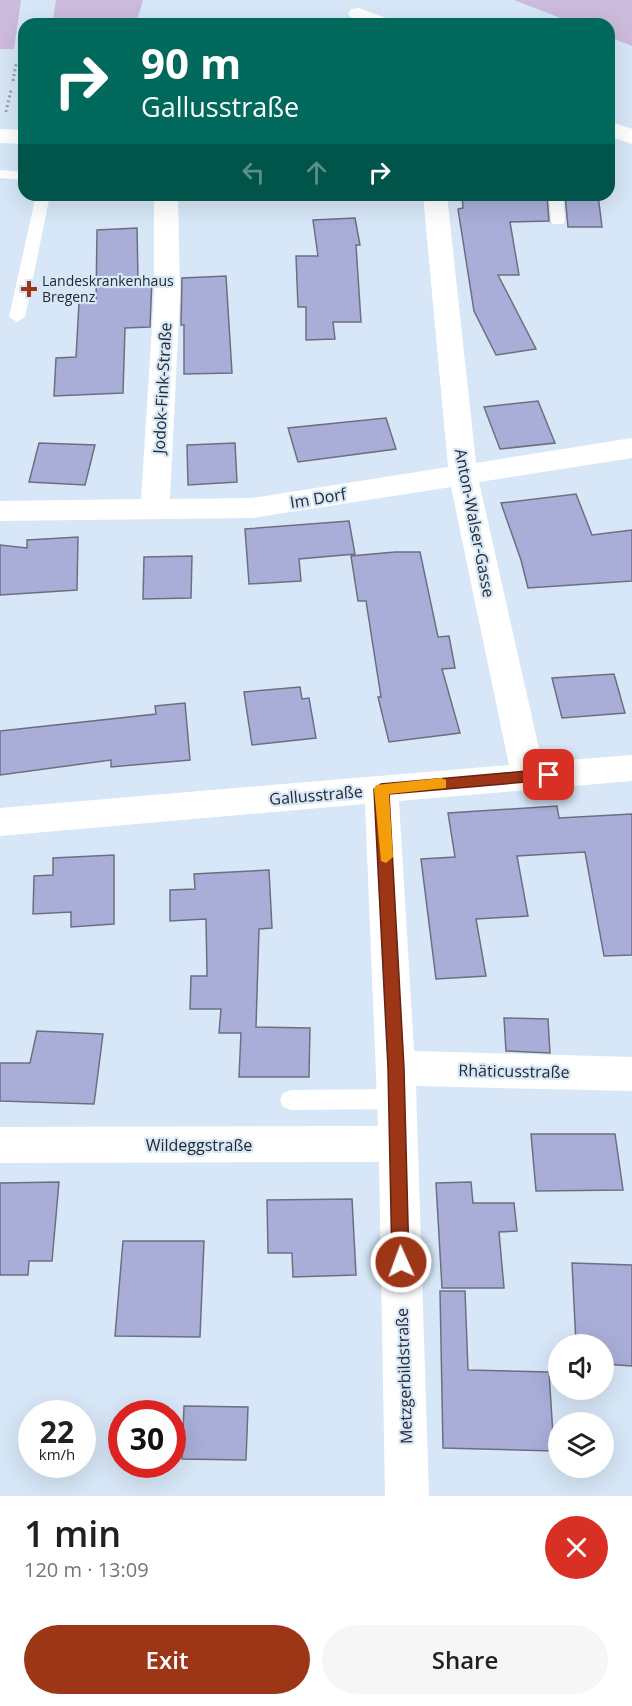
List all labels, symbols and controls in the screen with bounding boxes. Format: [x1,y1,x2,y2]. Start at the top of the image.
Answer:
text: 90 m [141,34,241,91]
icon: right [42,42,120,120]
text: Gallusstraße [141,88,299,125]
icon: left [237,156,270,189]
icon: ahead [300,156,333,189]
icon: right [363,156,396,189]
place label: Landeskrankenhaus Bregenz [42,271,174,306]
marker: Landeskrankenhaus Bregenz [20,280,38,298]
street label: Jodok-Fink-Straße [147,322,176,456]
street label: Anton-Walser-Gasse [450,447,500,599]
street label: Im Dorf [288,482,349,513]
pin [523,749,574,800]
icon: arrive [532,758,565,791]
street label: Gallusstraße [268,780,364,810]
street label: Rhäticusstraße [458,1059,570,1083]
street label: Wildeggstraße [146,1134,252,1156]
position arrow [369,1230,433,1294]
street label: Metzgerbildstraße [391,1308,417,1444]
map controls [548,1334,614,1478]
button: sound [548,1334,614,1400]
speed limit sign: 30 [108,1400,186,1478]
text: 22 [40,1411,74,1452]
button: layers [548,1412,614,1478]
text: km/h [39,1444,75,1464]
text: 1 min [24,1509,121,1558]
button: close [545,1516,608,1579]
text: 120 m · 13:09 [24,1556,149,1583]
button: Exit [24,1625,310,1694]
button: Share [322,1625,608,1694]

